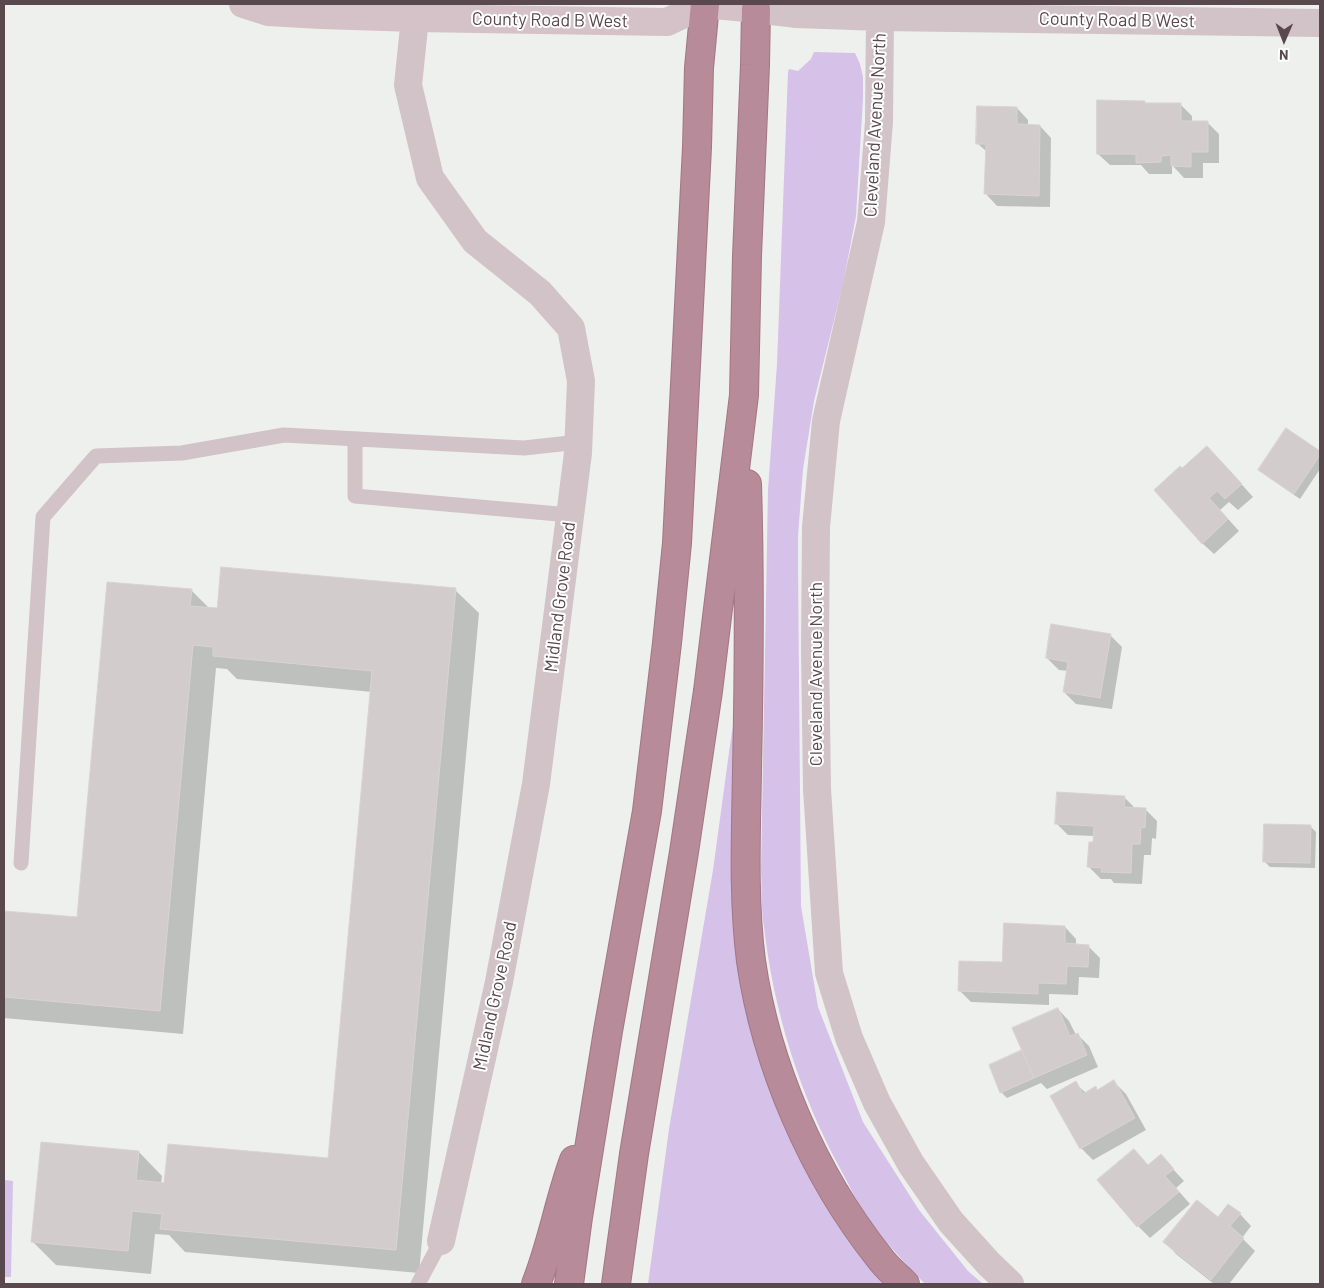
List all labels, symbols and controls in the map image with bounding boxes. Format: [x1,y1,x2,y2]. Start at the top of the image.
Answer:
street label: County Road B West [472,8,628,32]
street label: County Road B West [1039,8,1195,32]
north arrow [1259,15,1309,65]
street label: Cleveland Avenue North [859,32,891,218]
text: N [1279,47,1289,64]
street label: Midland Grove Road [540,520,580,674]
street label: Cleveland Avenue North [805,582,827,766]
street label: Midland Grove Road [469,920,521,1072]

